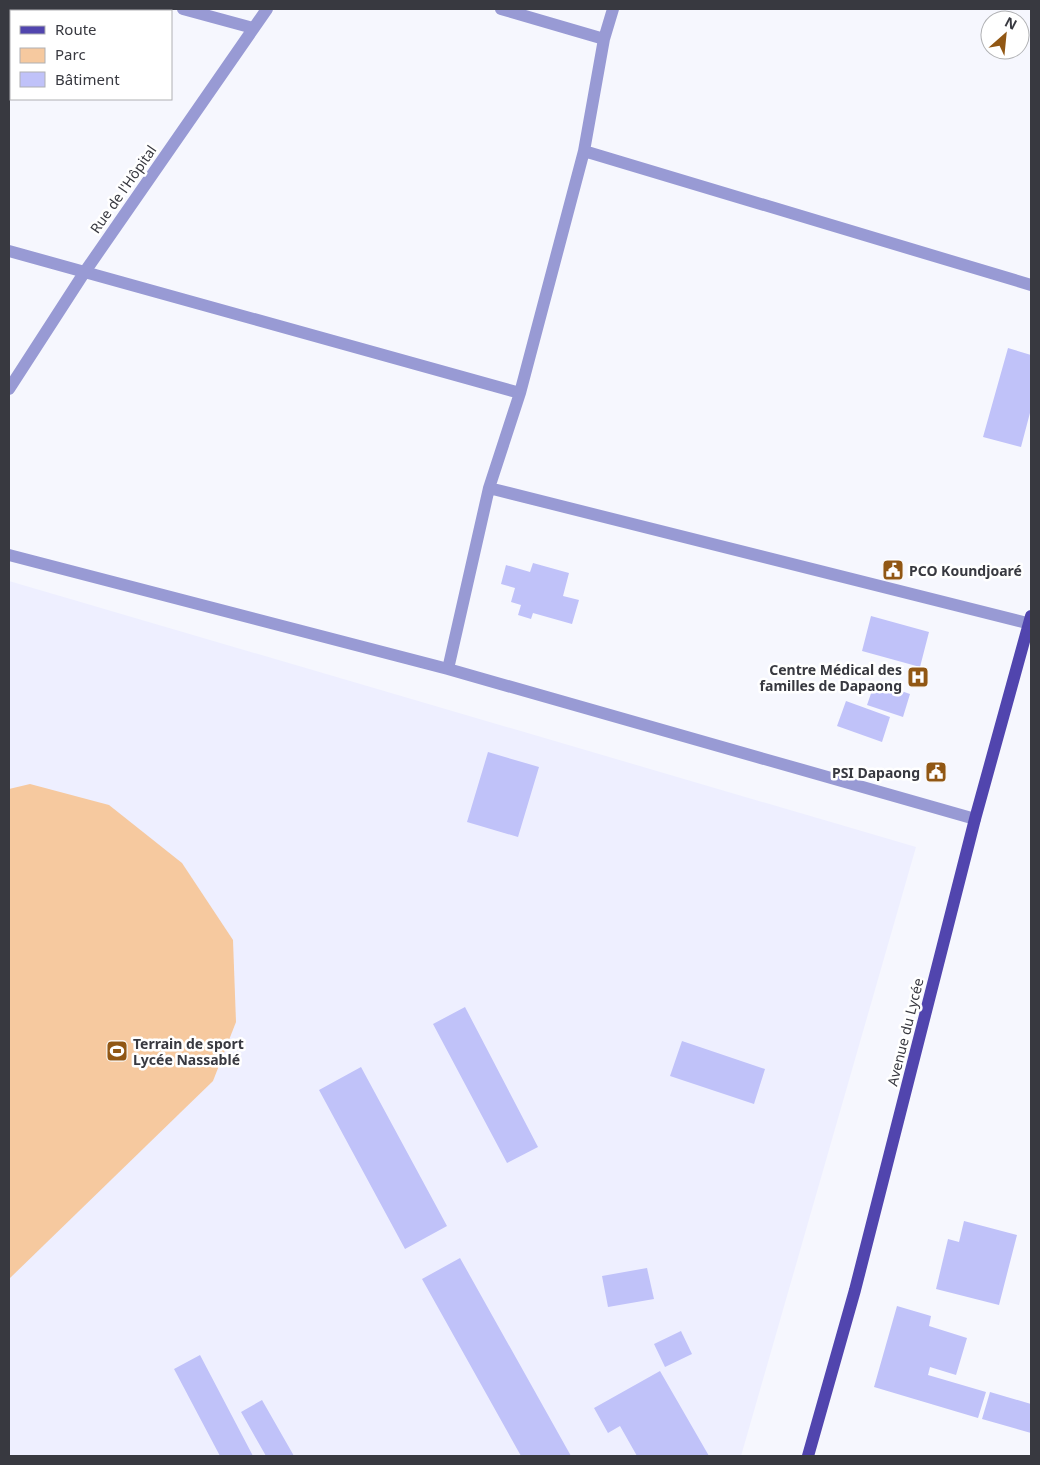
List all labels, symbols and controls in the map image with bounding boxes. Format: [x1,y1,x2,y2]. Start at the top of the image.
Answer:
legend [10,10,172,100]
north arrow [980,10,1030,60]
text: N [1002,12,1021,34]
text: Route [55,19,97,39]
text: Parc [55,44,86,64]
text: Bâtiment [55,69,120,89]
street label: Rue de l'Hôpital [86,141,160,237]
public building icon: PCO Koundjoaré [881,558,905,582]
place label: PCO Koundjoaré [909,561,1022,580]
place label: Centre Médical des familles de Dapaong [760,660,902,695]
hospital icon: Centre Médical des familles de Dapaong [906,665,930,689]
public building icon: PSI Dapaong [924,760,948,784]
place label: PSI Dapaong [832,763,920,782]
street label: Avenue du Lycée [882,976,928,1088]
place label: Terrain de sport Lycée Nassablé [133,1034,244,1069]
sports icon: Terrain de sport Lycée Nassablé [105,1039,129,1063]

